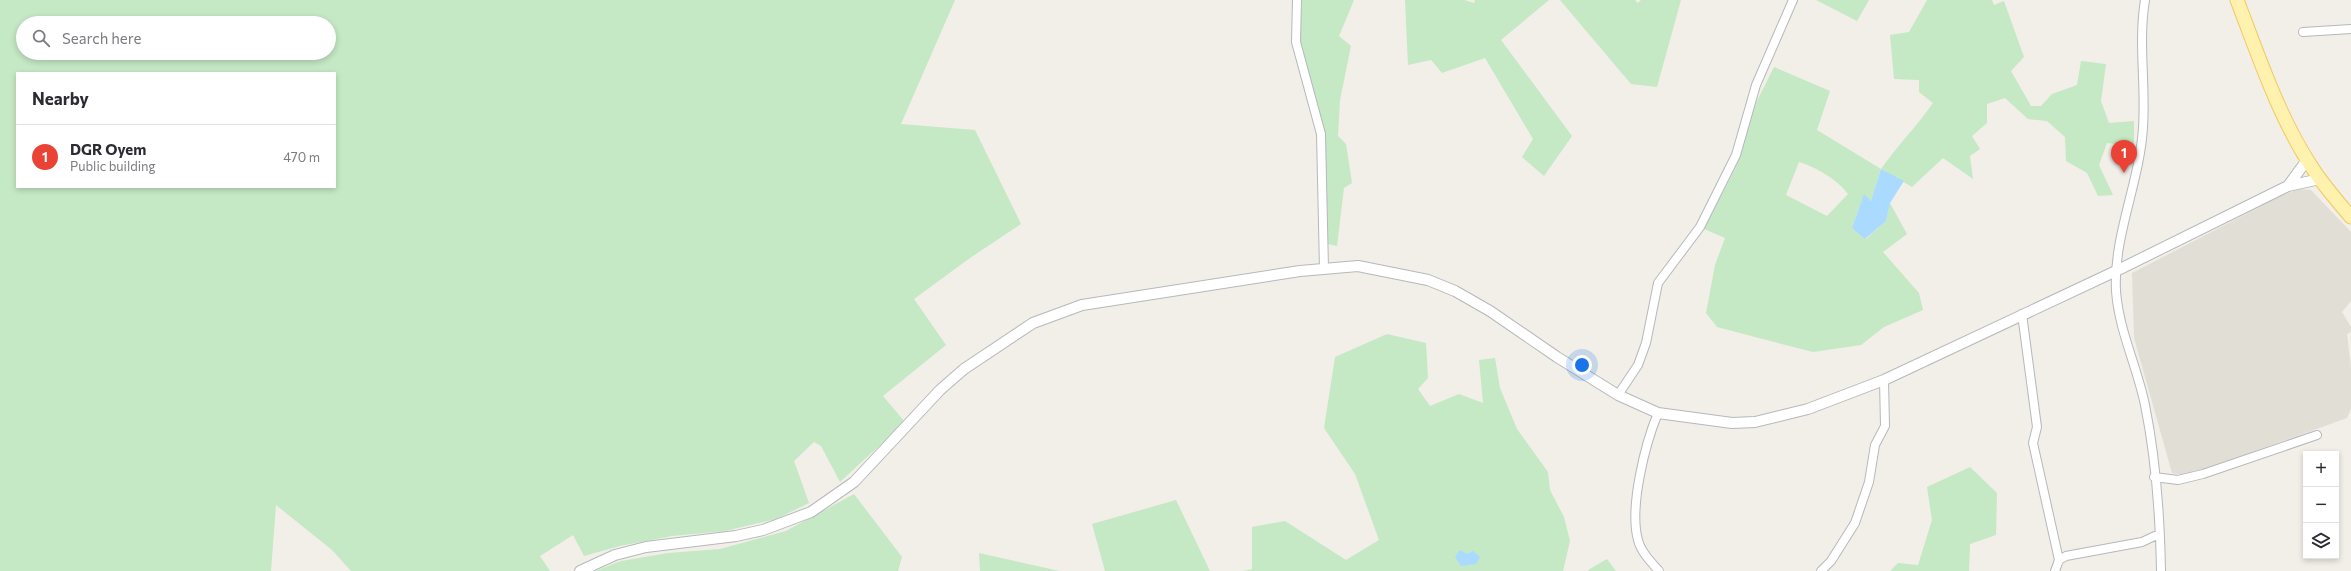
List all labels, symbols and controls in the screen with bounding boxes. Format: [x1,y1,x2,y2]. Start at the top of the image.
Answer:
search box [16,16,336,60]
icon: search [30,27,52,49]
text: Search here [62,29,141,47]
text: Nearby [32,88,89,109]
text: DGR Oyem [70,140,146,158]
pin: 1 [2111,140,2137,173]
text: 1 [42,149,48,165]
text: 470 m [283,149,320,165]
text: Public building [70,158,156,174]
your location [1572,355,1592,375]
map controls [2303,451,2339,559]
button: + [2303,451,2339,487]
button: − [2303,487,2339,523]
button: layers [2303,523,2339,559]

